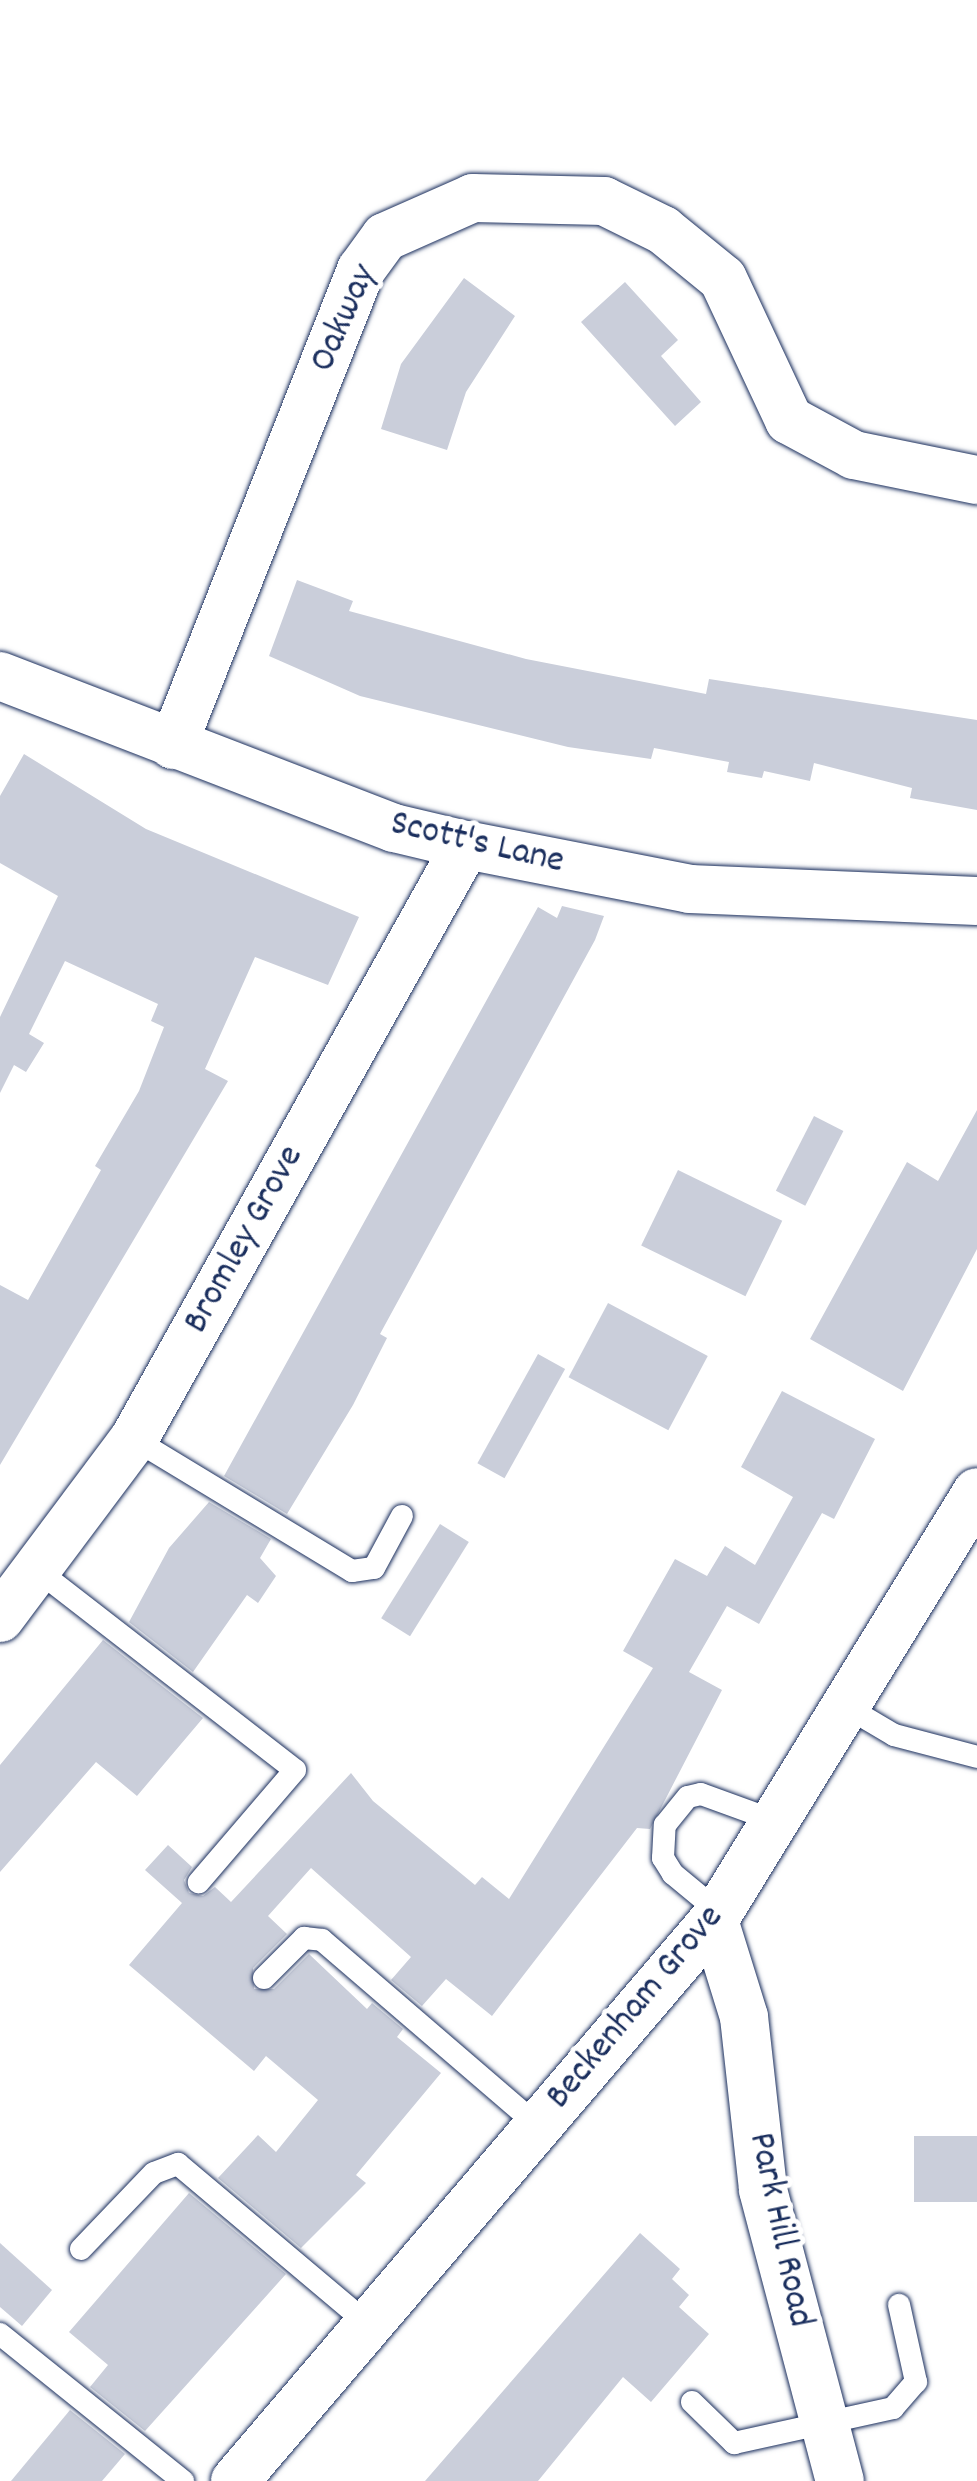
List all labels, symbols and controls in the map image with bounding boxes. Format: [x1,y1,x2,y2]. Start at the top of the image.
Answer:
street label: Oakway [301,258,389,380]
street label: Scott's Lane [386,802,568,886]
street label: Bromley Grove [175,1138,315,1342]
street label: Beckenham Grove [537,1897,735,2119]
street label: Park Hill Road [736,2129,822,2331]

